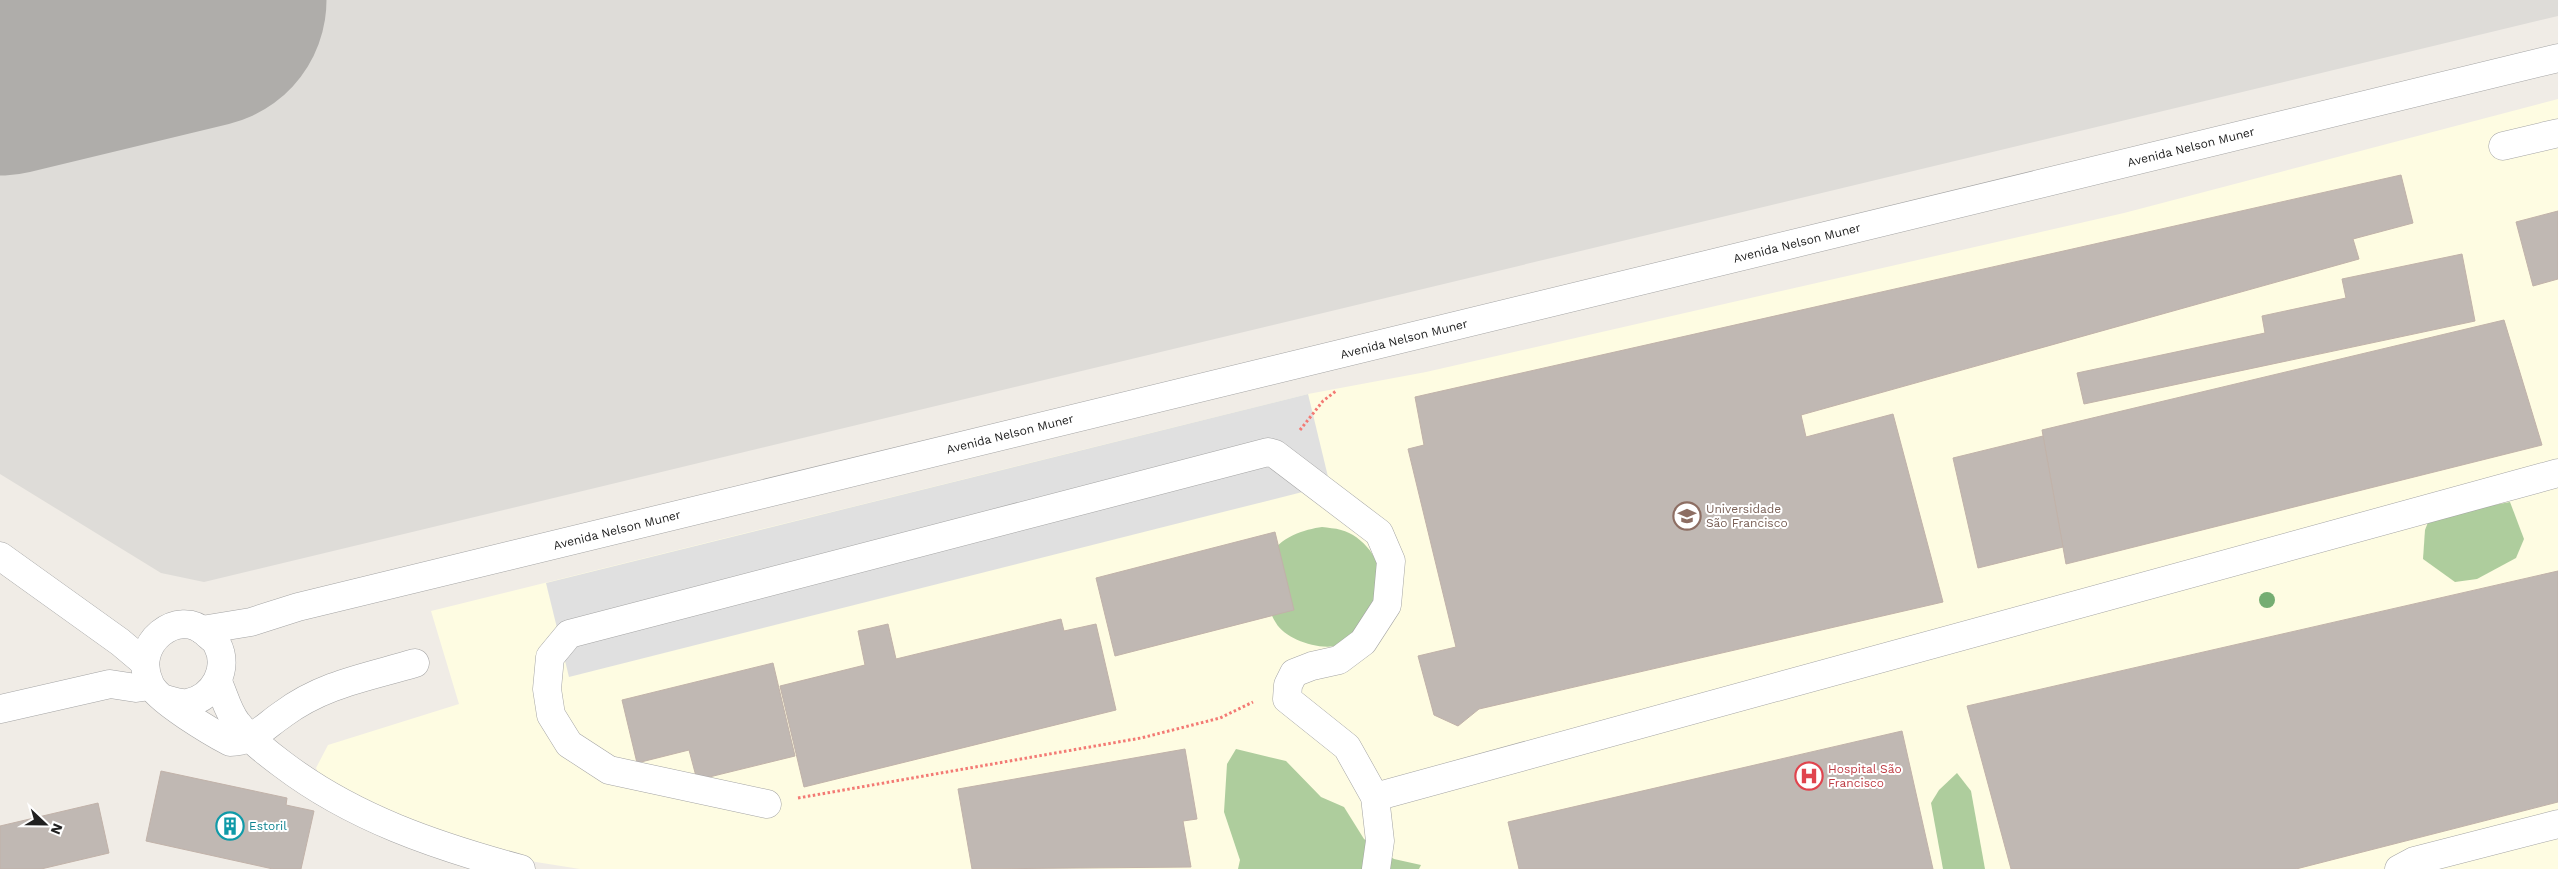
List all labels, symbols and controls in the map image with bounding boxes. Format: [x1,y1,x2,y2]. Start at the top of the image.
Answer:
street label: Avenida Nelson Muner [2126,124,2256,170]
street label: Avenida Nelson Muner [1732,220,1862,266]
street label: Avenida Nelson Muner [1339,316,1469,362]
street label: Avenida Nelson Muner [945,411,1075,457]
school or university icon: Universidade São Francisco [1672,501,1702,531]
place label: Universidade São Francisco [1706,502,1788,530]
street label: Avenida Nelson Muner [552,507,682,553]
hospital icon: Hospital São Francisco [1794,761,1824,791]
place label: Hospital São Francisco [1828,762,1902,790]
north arrow [20,799,70,849]
building icon: Estoril [215,811,245,841]
place label: Estoril [249,819,287,833]
text: N [48,821,66,837]

